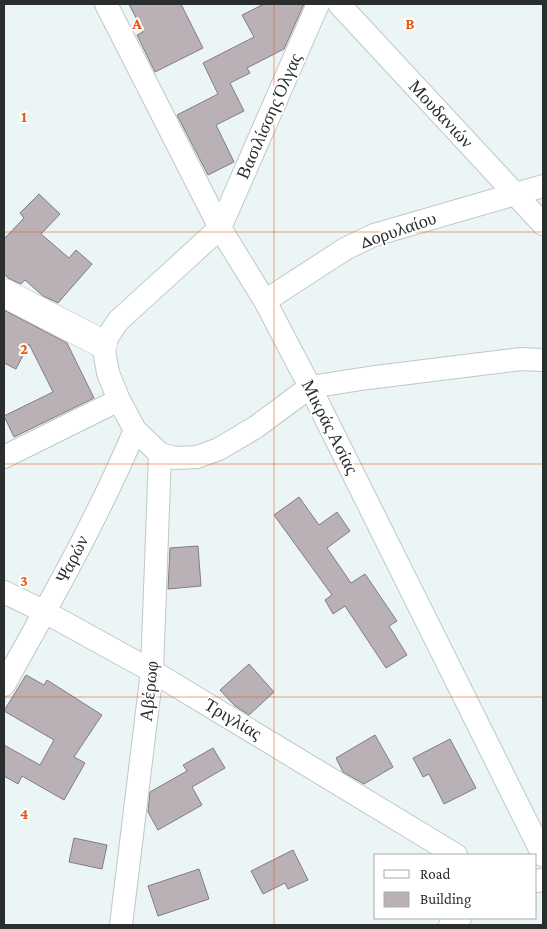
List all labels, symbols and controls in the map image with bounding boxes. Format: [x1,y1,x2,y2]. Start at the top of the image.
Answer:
text: A [131,15,142,32]
text: B [405,15,415,32]
street label: Βασιλίσσης Όλγας [232,50,306,182]
street label: Μουδανιών [405,76,477,152]
text: 1 [21,108,27,125]
street label: Δορυλαίου [357,208,439,252]
text: 2 [20,340,28,357]
street label: Μικράς Ασίας [298,377,362,477]
street label: Ψαρών [52,532,92,586]
text: 3 [20,572,28,589]
street label: Αβέρωφ [136,660,162,722]
street label: Τριγλίας [201,694,265,744]
text: 4 [20,805,29,822]
legend [374,854,537,919]
text: Road [420,866,451,882]
text: Building [420,891,471,908]

